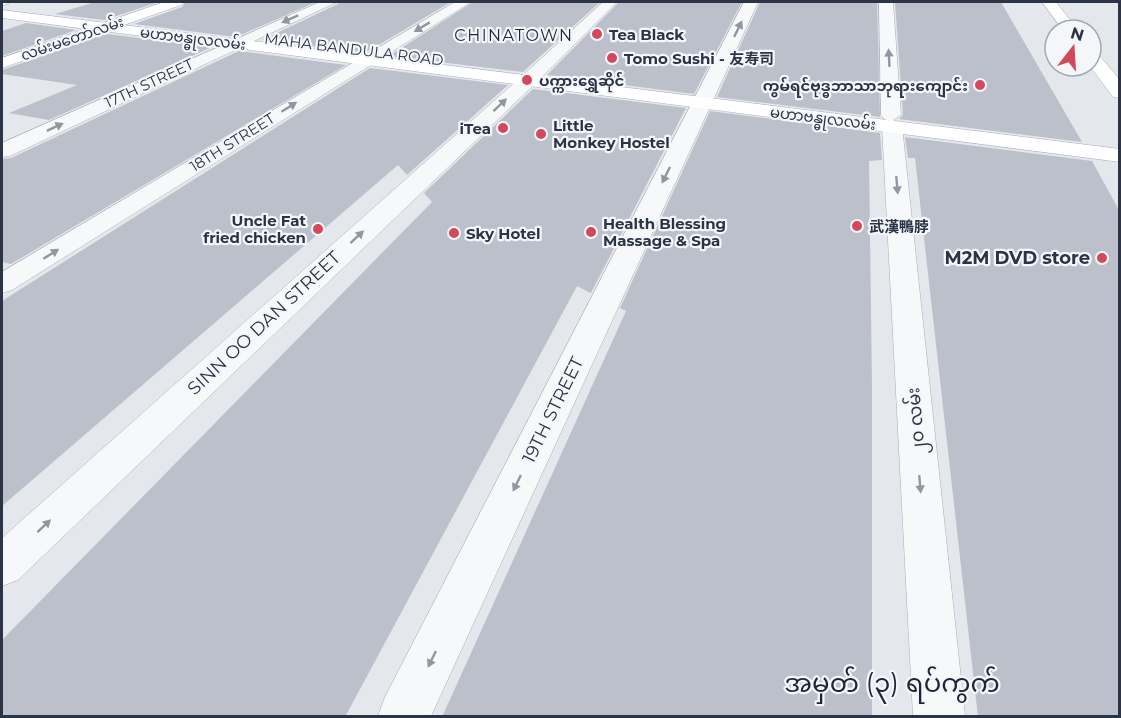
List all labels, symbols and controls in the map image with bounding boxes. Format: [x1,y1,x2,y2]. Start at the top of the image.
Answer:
street label: လမ်းမတော်လမ်း [18,12,126,64]
one-way arrow [282,15,299,24]
north arrow [1043,18,1103,78]
one-way arrow [414,21,430,32]
one-way arrow [733,21,742,38]
street label: မဟာဗန္ဓုလလမ်း [139,22,247,57]
text: N [1068,23,1086,45]
place label: Tea Black [609,25,684,44]
district label: CHINATOWN [454,26,574,45]
marker: Tea Black [590,27,604,41]
street label: MAHA BANDULA ROAD [263,29,445,69]
place label: Tomo Sushi - 友寿司 [624,49,774,68]
one-way arrow [884,49,893,68]
marker: Tomo Sushi - 友寿司 [605,51,619,65]
street label: 17TH STREET [101,54,197,112]
place label: ပက္ကားရွှေဆိုင် [539,71,625,93]
marker: ပက္ကားရွှေဆိုင် [520,73,534,87]
place label: ကွမ်ရင်ဗုဒ္ဓဘာသာဘုရားကျောင်း [763,76,968,98]
marker: ကွမ်ရင်ဗုဒ္ဓဘာသာဘုရားကျောင်း [973,78,987,92]
one-way arrow [493,98,508,112]
one-way arrow [281,102,297,113]
street label: မဟာဗန္ဓုလလမ်း [769,102,877,137]
street label: 18TH STREET [186,108,278,176]
place label: Little Monkey Hostel [553,116,670,152]
place label: iTea [460,119,491,138]
marker: iTea [496,121,510,135]
one-way arrow [46,122,64,132]
marker: Little Monkey Hostel [534,127,548,141]
one-way arrow [662,167,671,184]
one-way arrow [892,175,902,194]
place label: Uncle Fat fried chicken [203,211,306,247]
place label: Health Blessing Massage & Spa [603,214,726,250]
place label: 武漢鴨脖 [869,217,929,236]
marker: 武漢鴨脖 [850,219,864,233]
marker: Uncle Fat fried chicken [311,222,325,236]
place label: Sky Hotel [466,224,540,243]
marker: Health Blessing Massage & Spa [584,225,598,239]
marker: Sky Hotel [447,226,461,240]
one-way arrow [349,231,364,244]
street label: SINN OO DAN STREET [183,246,345,400]
place label: M2M DVD store [945,247,1090,269]
one-way arrow [43,248,59,259]
marker: M2M DVD store [1095,251,1109,265]
street label: 19TH STREET [518,353,588,467]
street label: ၂၀ လမ်း [900,386,934,456]
one-way arrow [513,474,523,492]
one-way arrow [916,474,925,493]
one-way arrow [37,520,51,534]
one-way arrow [428,650,437,667]
district label: အမှတ် (၃) ရပ်ကွက် [784,666,1000,704]

